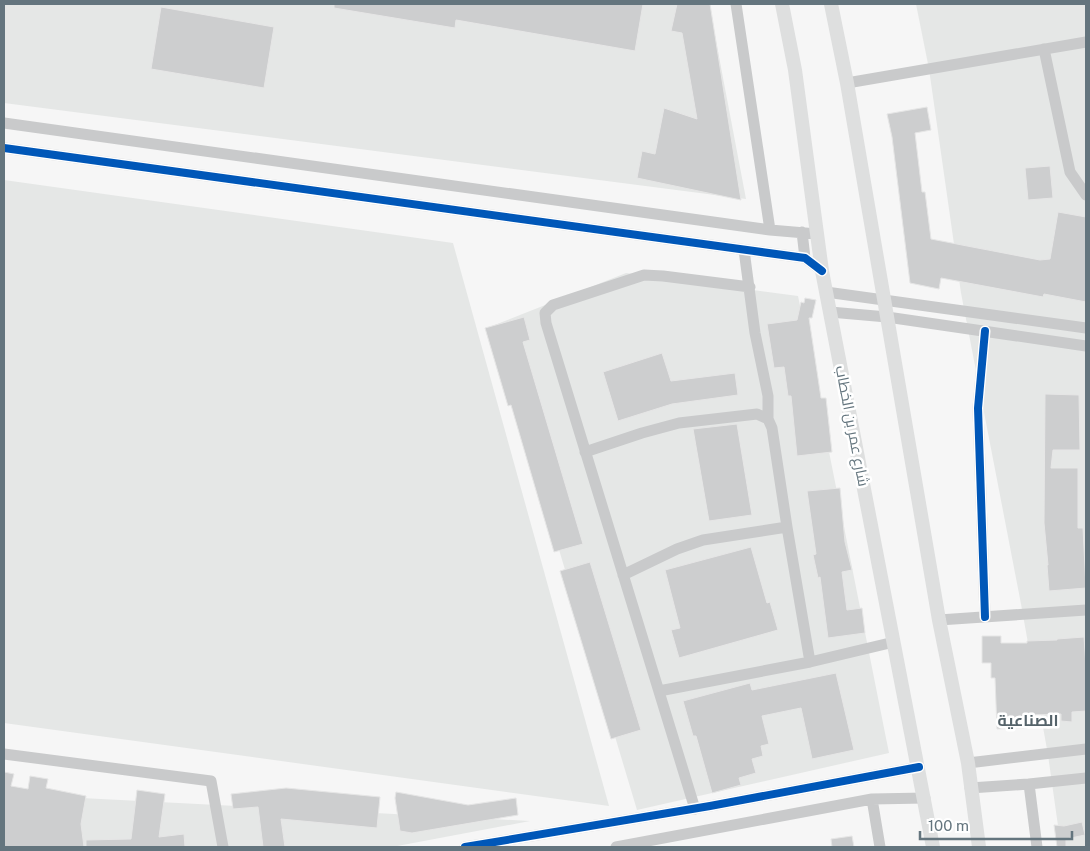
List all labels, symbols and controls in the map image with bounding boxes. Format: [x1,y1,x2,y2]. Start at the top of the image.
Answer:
street label: شارع عمر بن الخطاب [829,364,873,488]
district label: الصناعية [998,711,1058,730]
scale bar [920,808,1072,840]
text: 100 m [928,817,969,834]

